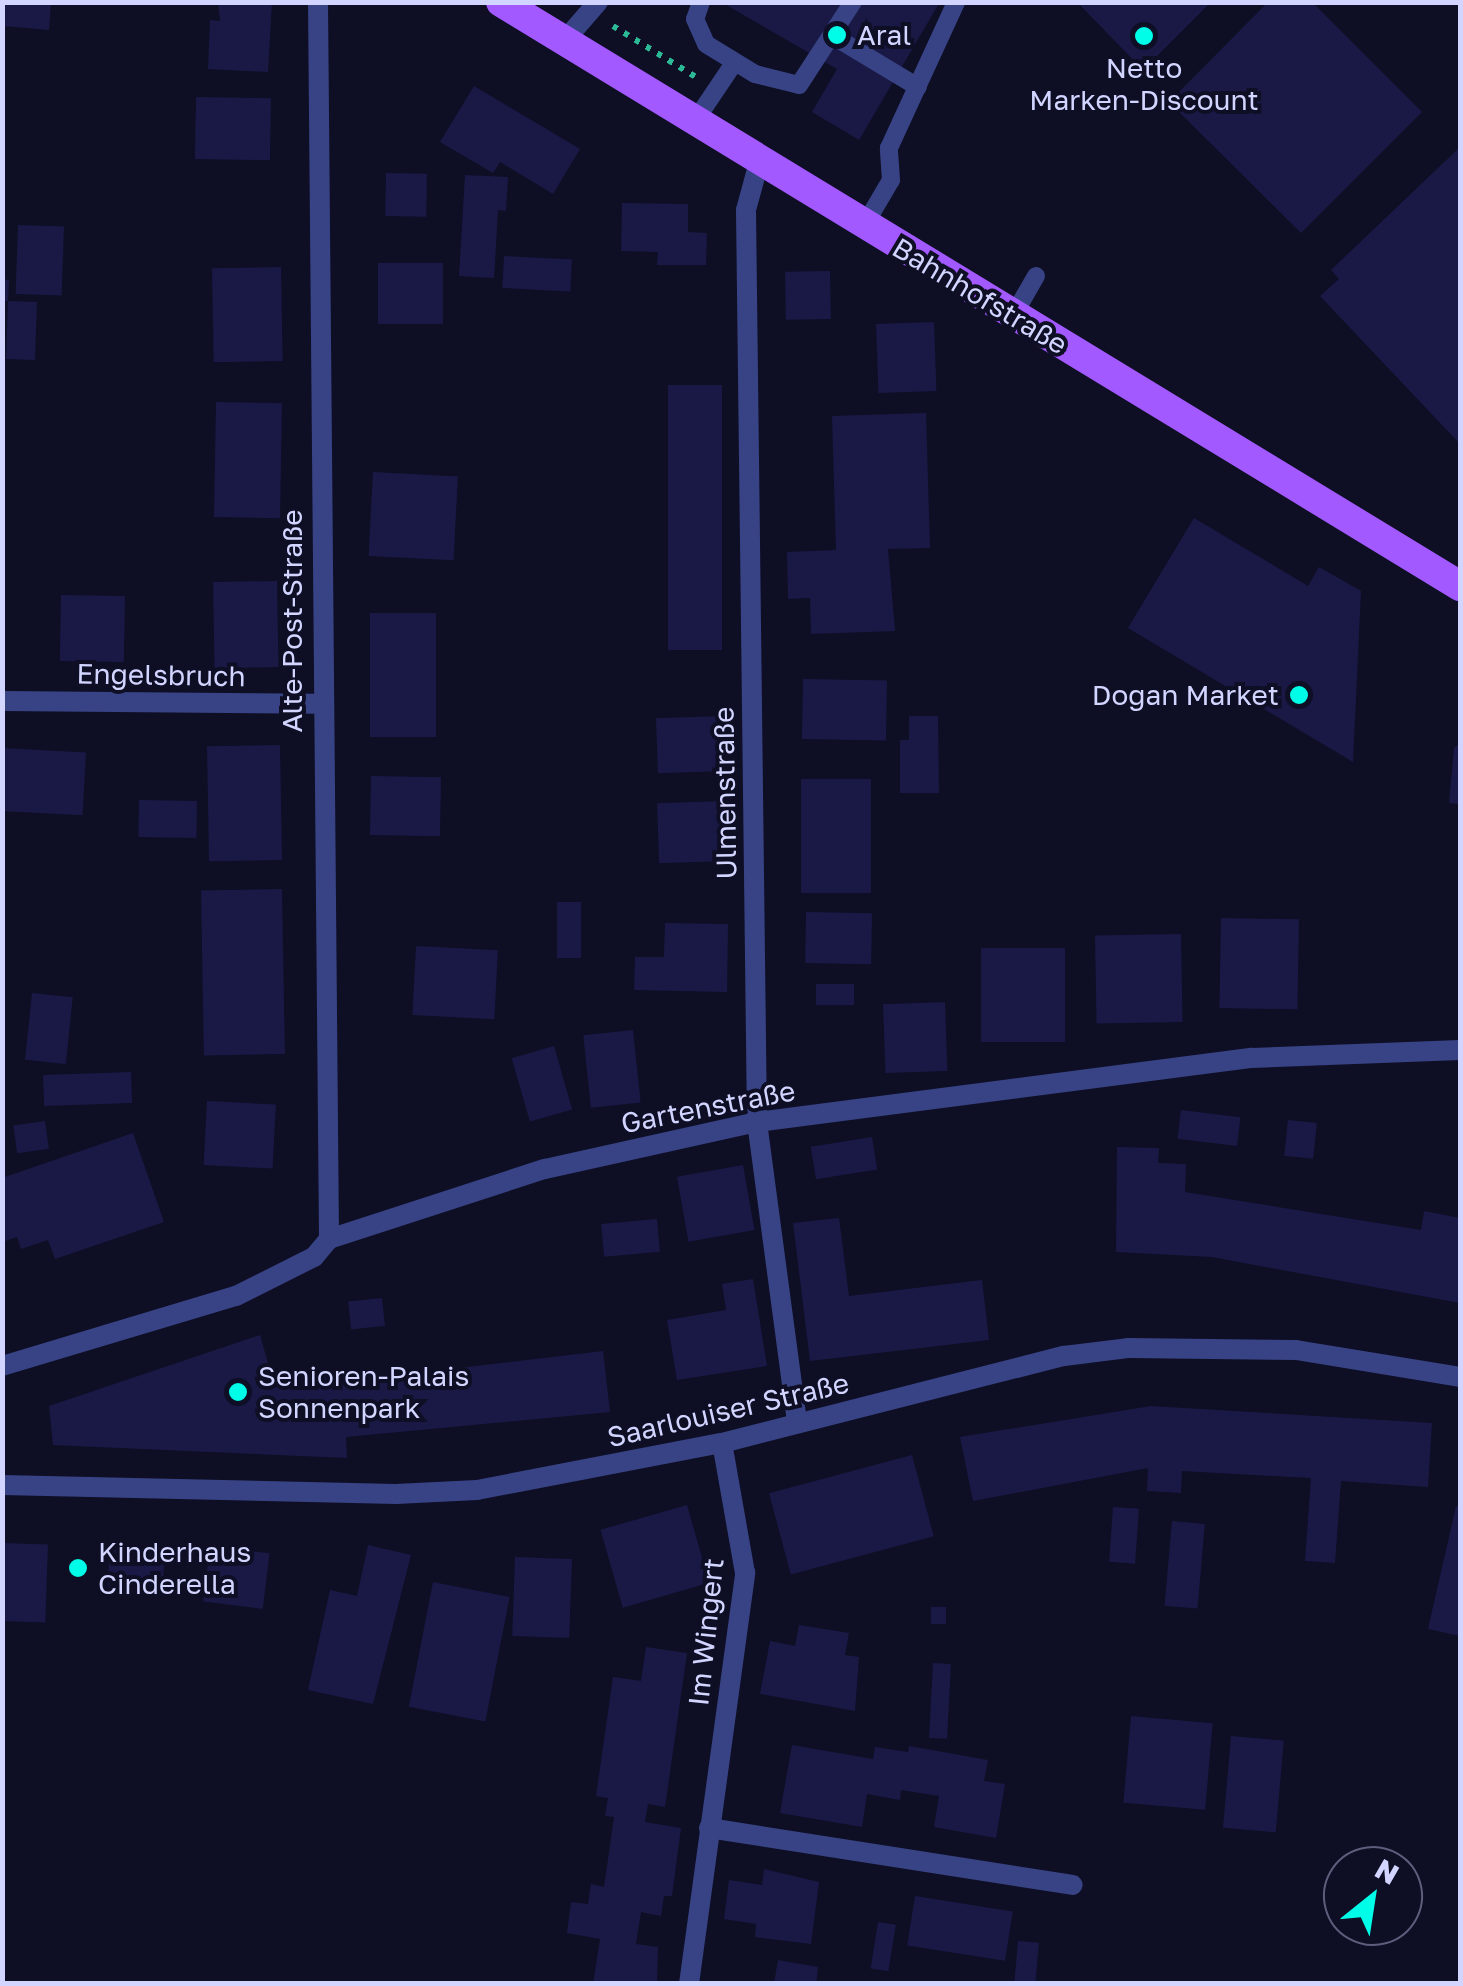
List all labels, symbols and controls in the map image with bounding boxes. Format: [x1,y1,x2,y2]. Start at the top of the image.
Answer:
place label: Aral [857,18,911,52]
marker: Aral [826,24,848,46]
marker: Netto Marken-Discount [1133,25,1155,47]
place label: Netto Marken-Discount [1029,51,1259,117]
street label: Bahnhofstraße [887,231,1073,361]
street label: Alte-Post-Straße [275,509,309,733]
street label: Engelsbruch [76,657,246,693]
place label: Dogan Market [1092,678,1279,712]
marker: Dogan Market [1288,684,1310,706]
street label: Ulmenstraße [707,706,743,880]
street label: Gartenstraße [618,1074,798,1140]
place label: Senioren-Palais Sonnenpark [258,1359,469,1425]
street label: Saarlouiser Straße [604,1366,852,1454]
marker: Senioren-Palais Sonnenpark [227,1381,249,1403]
place label: Kinderhaus Cinderella [98,1535,251,1601]
street label: Im Wingert [682,1556,730,1708]
marker: Kinderhaus Cinderella [67,1557,89,1579]
north arrow [1323,1846,1423,1946]
text: N [1370,1852,1405,1891]

